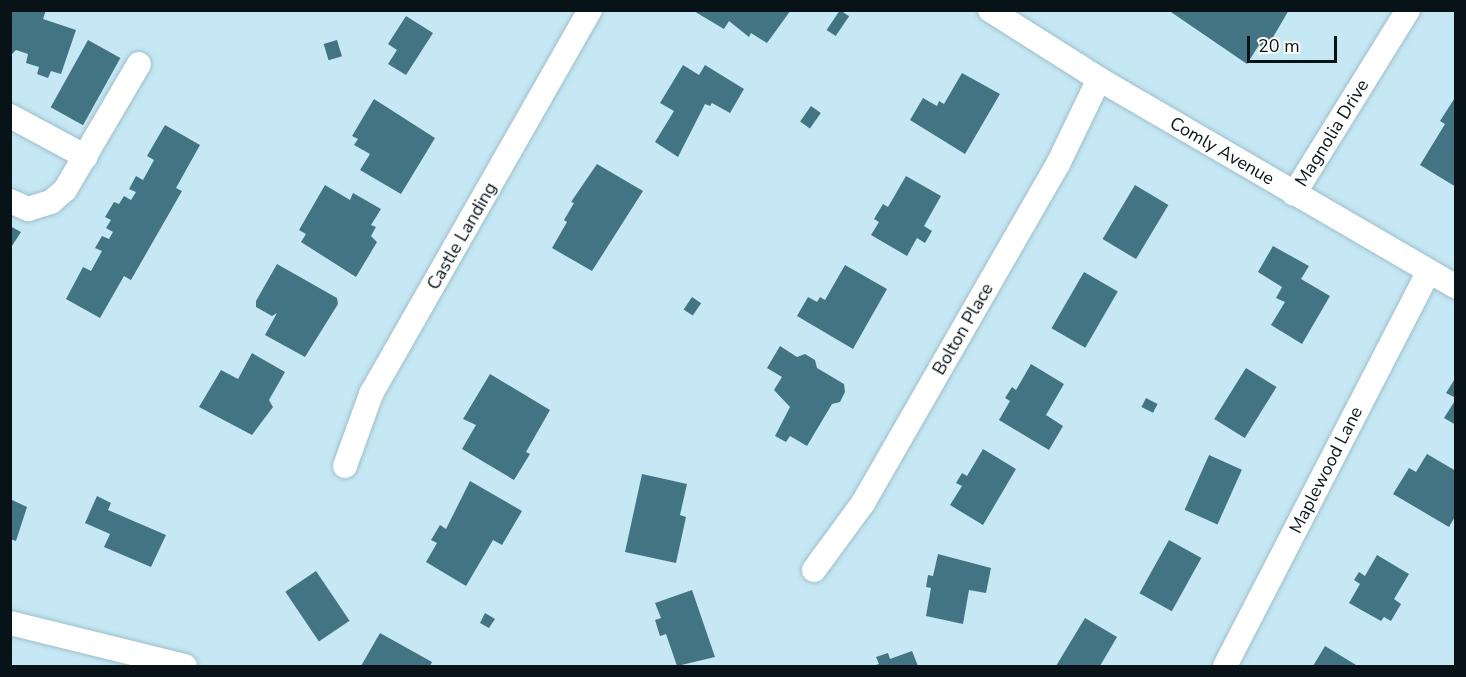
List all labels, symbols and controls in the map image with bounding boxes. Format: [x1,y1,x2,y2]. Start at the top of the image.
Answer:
scale bar [1250,24,1340,62]
text: 20 m [1258,34,1300,58]
street label: Magnolia Drive [1290,76,1374,190]
street label: Comly Avenue [1166,112,1278,190]
street label: Castle Landing [422,178,502,294]
street label: Bolton Place [928,279,998,379]
street label: Maplewood Lane [1285,403,1367,537]

